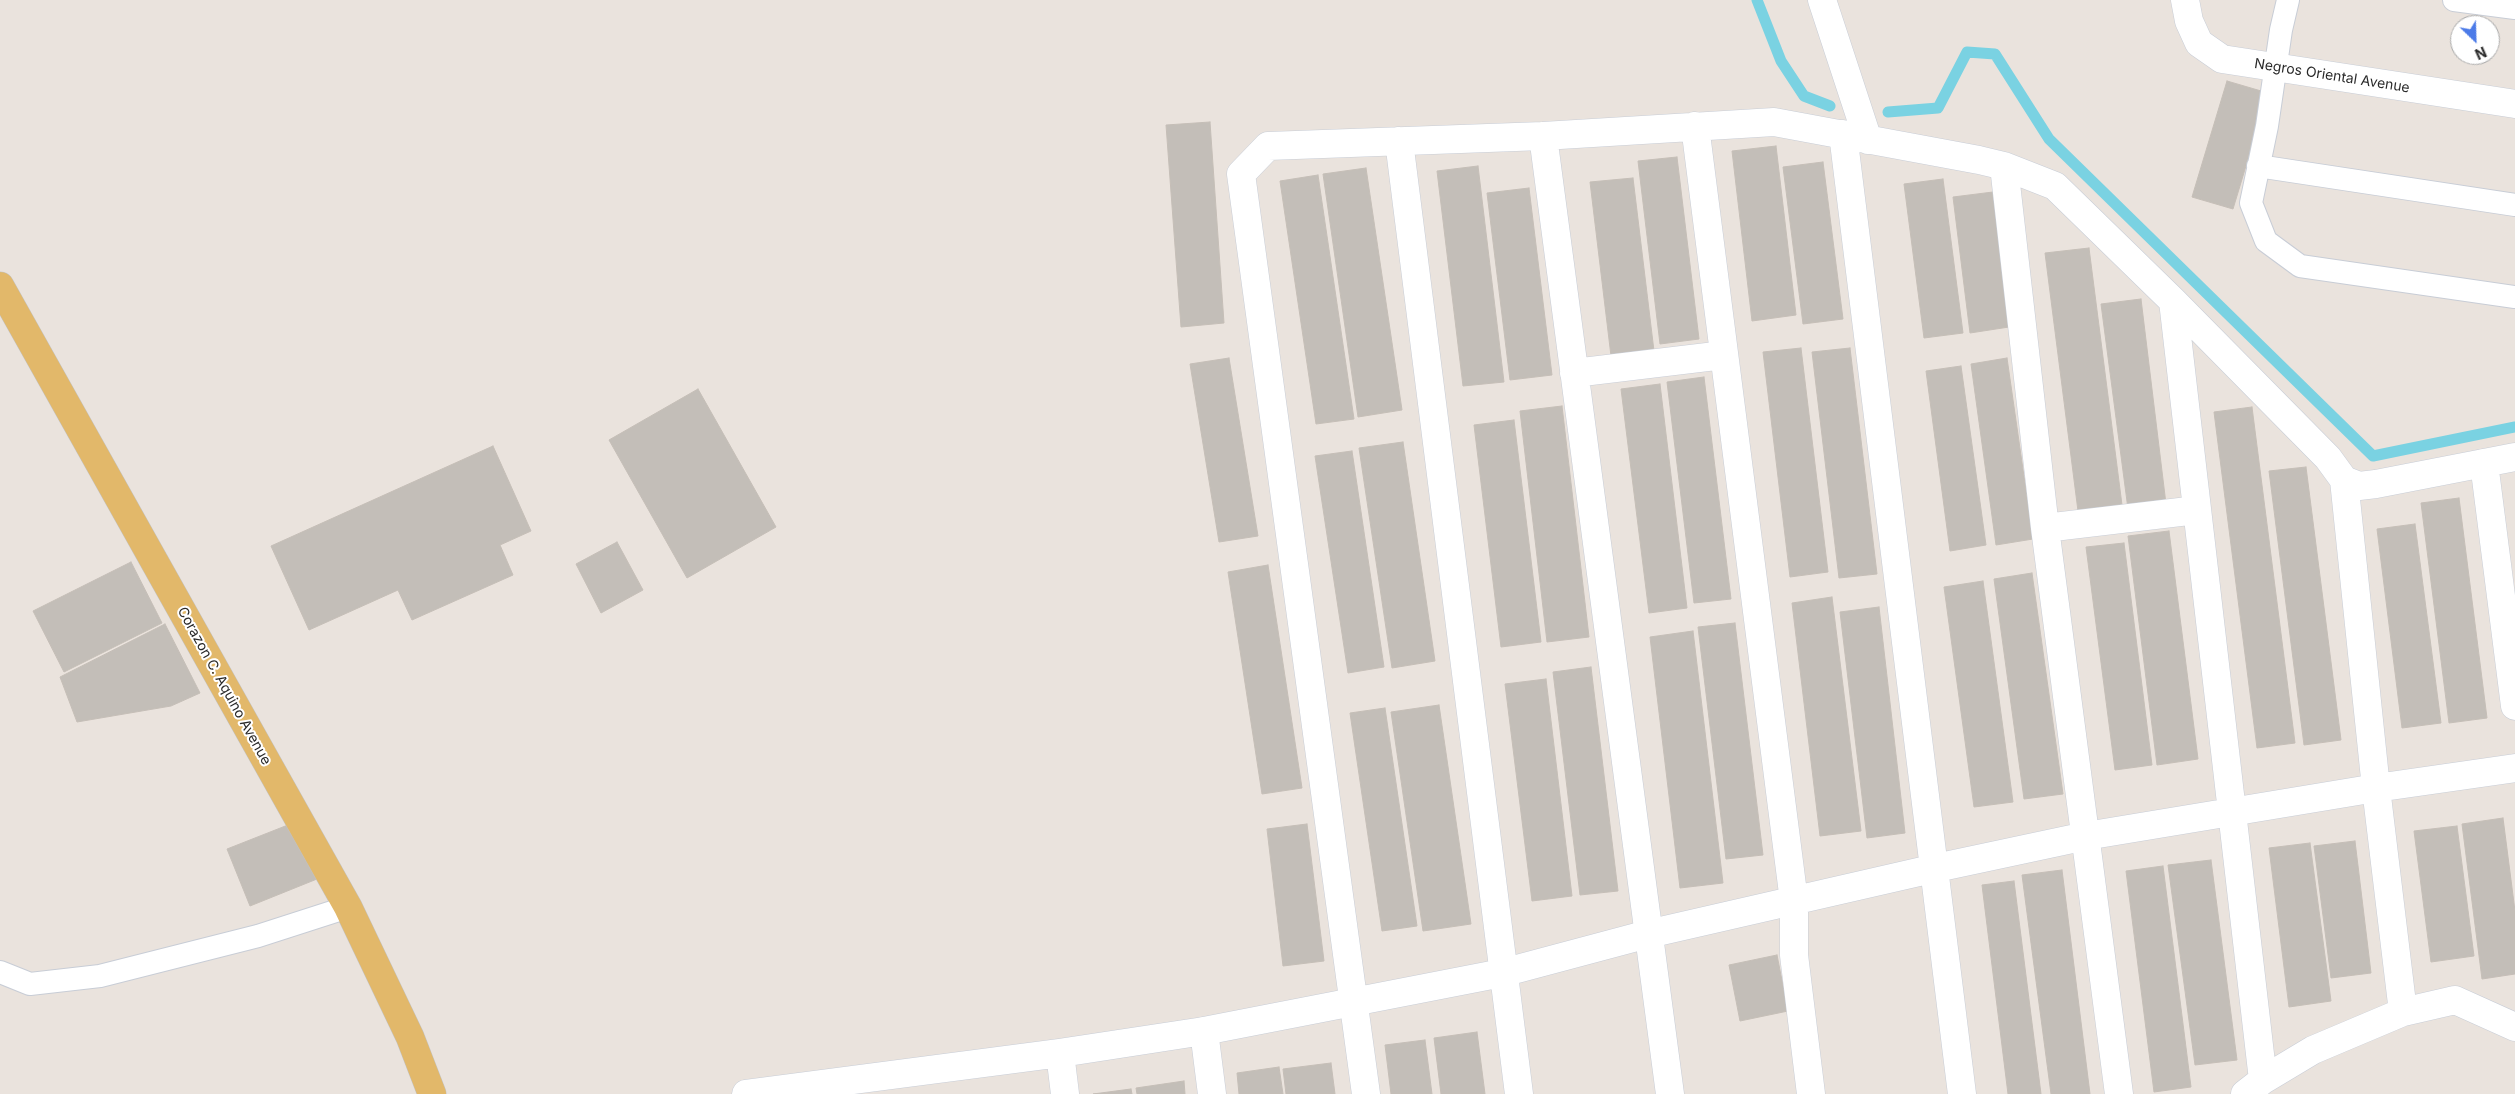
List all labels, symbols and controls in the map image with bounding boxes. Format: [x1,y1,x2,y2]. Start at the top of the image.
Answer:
north arrow [2450,15,2500,65]
text: N [2473,43,2489,63]
street label: Negros Oriental Avenue [2253,55,2411,97]
street label: Corazon C. Aquino Avenue [174,604,274,768]

